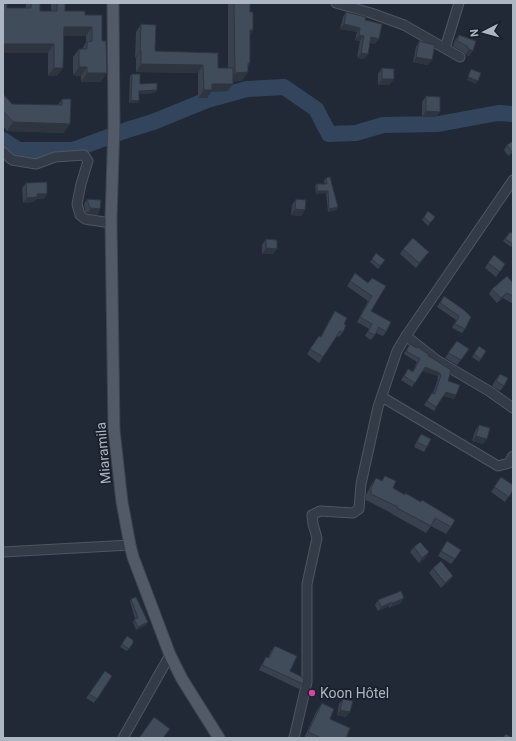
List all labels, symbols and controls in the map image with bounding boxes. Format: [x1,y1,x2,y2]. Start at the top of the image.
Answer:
north arrow [464,12,504,52]
text: N [468,28,481,38]
street label: Miaramila [92,421,114,485]
place label: Koon Hôtel [320,685,389,701]
marker: Koon Hôtel [307,688,317,698]

